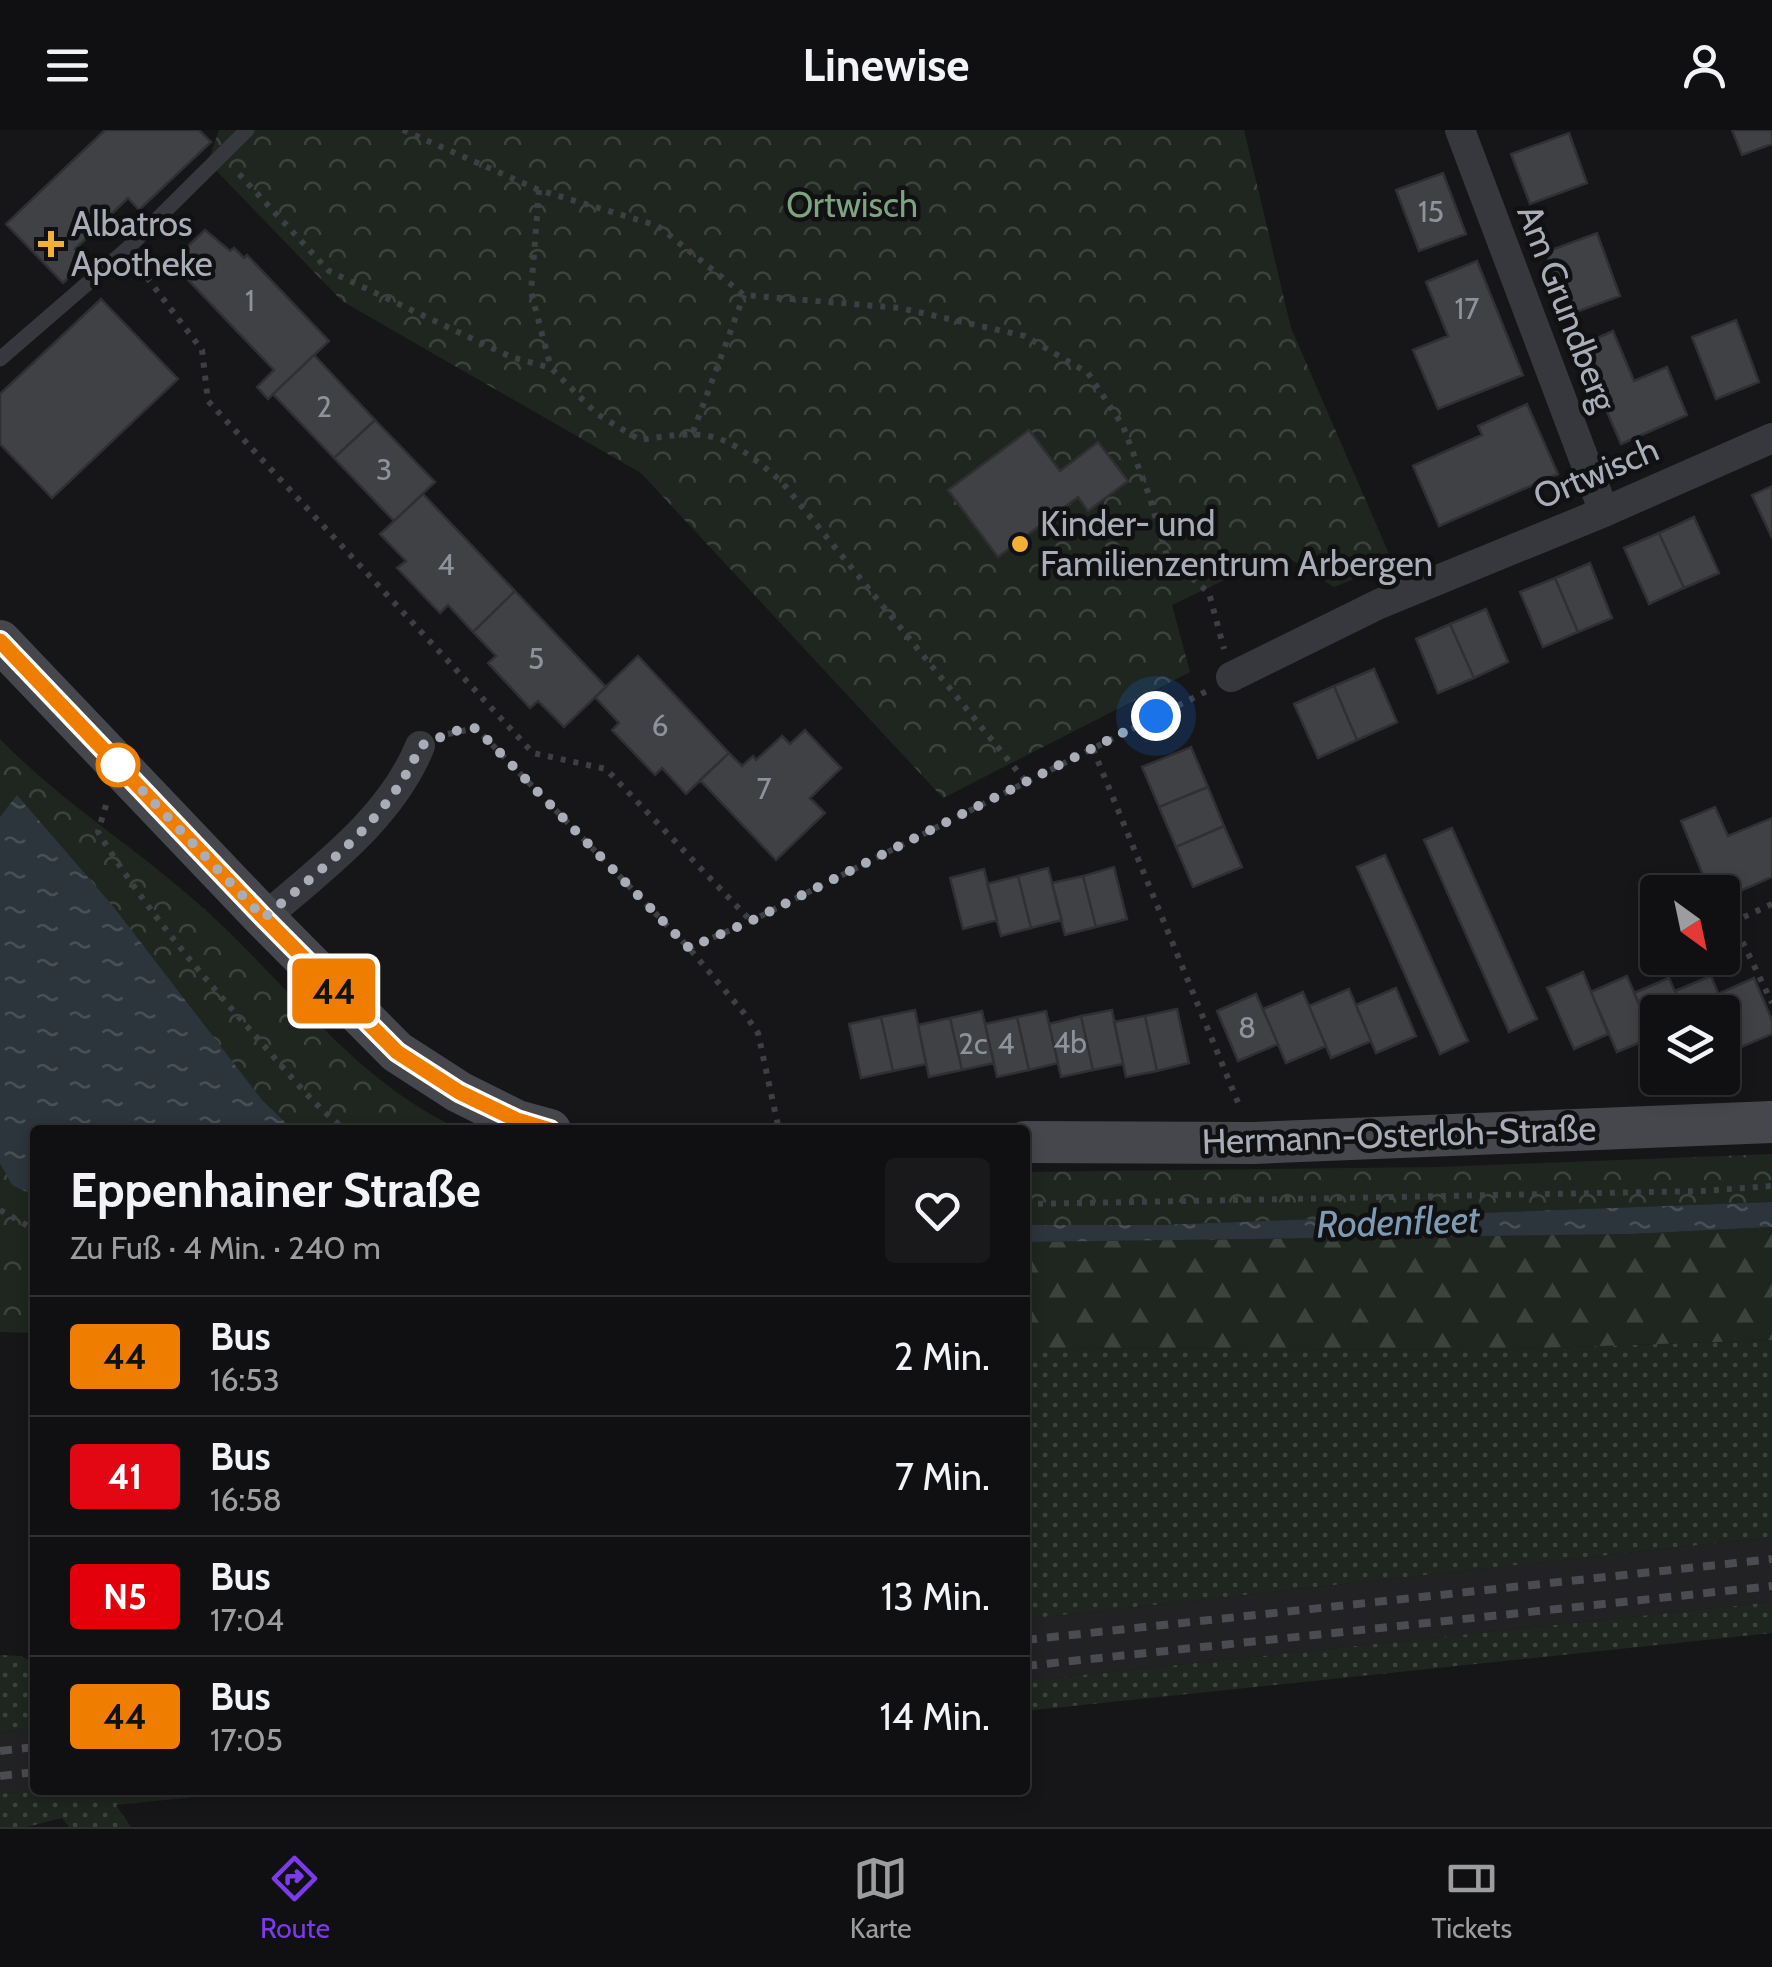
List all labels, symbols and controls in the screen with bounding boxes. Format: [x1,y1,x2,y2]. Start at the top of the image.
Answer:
icon: menu [40,38,95,93]
text: Linewise [803,38,970,92]
icon: person [1677,38,1732,93]
park label: Ortwisch [786,183,918,226]
house number: 15 [1418,193,1444,230]
street label: Am Grundberg [1508,199,1627,418]
place label: Albatros Apotheke [71,202,213,285]
marker: Albatros Apotheke [40,233,62,255]
house number: 1 [245,282,255,319]
house number: 17 [1455,290,1479,327]
house number: 2 [316,388,332,425]
street label: Ortwisch [1527,427,1665,518]
house number: 3 [376,451,392,488]
place label: Kinder- und Familienzentrum Arbergen [1040,502,1433,585]
marker: Kinder- und Familienzentrum Arbergen [1009,533,1031,555]
house number: 4 [437,546,455,583]
house number: 5 [528,640,544,677]
your location [1131,691,1181,741]
house number: 6 [651,707,669,744]
unlabelled marker [97,744,139,786]
house number: 7 [756,770,772,807]
north arrow [1640,875,1740,975]
map controls [1640,875,1740,1095]
line badge: 44 [289,958,379,1024]
text: 44 [312,970,356,1013]
button: layers [1640,995,1740,1095]
house number: 8 [1238,1009,1256,1046]
house number: 4b [1053,1024,1087,1061]
house number: 2c [958,1025,988,1062]
house number: 4 [997,1025,1015,1062]
street label: Hermann-Osterloh-Straße [1201,1106,1597,1163]
button: heart [885,1158,990,1263]
text: Eppenhainer Straße [70,1161,481,1219]
water label: Rodenfleet [1315,1195,1482,1248]
text: Zu Fuß · 4 Min. · 240 m [70,1228,381,1267]
text: Bus [210,1313,271,1360]
text: 2 Min. [894,1333,990,1380]
text: 44 [103,1335,147,1378]
text: 16:53 [210,1360,280,1399]
text: Bus [210,1433,271,1480]
text: 7 Min. [895,1453,990,1500]
text: 41 [108,1455,142,1498]
text: 16:58 [210,1480,282,1519]
text: Bus [210,1553,271,1600]
text: 13 Min. [881,1573,990,1620]
text: N5 [103,1575,147,1618]
text: 17:04 [210,1600,284,1639]
text: Bus [210,1673,271,1720]
text: 14 Min. [879,1693,990,1740]
text: 44 [103,1695,147,1738]
text: 17:05 [210,1720,283,1759]
tab: Route [260,1851,330,1945]
tab: Karte [850,1851,912,1945]
tab: Tickets [1431,1851,1512,1945]

